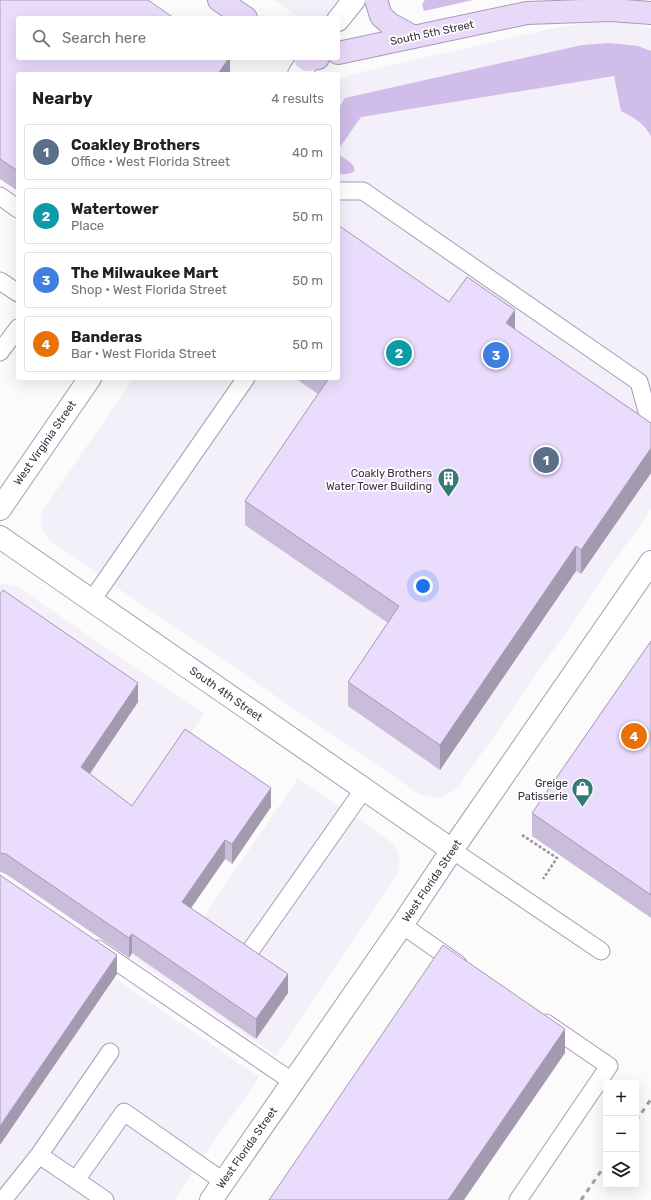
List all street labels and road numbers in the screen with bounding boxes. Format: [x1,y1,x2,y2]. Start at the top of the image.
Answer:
street label: South 5th Street [389,18,476,48]
street label: West Virginia Street [11,398,79,488]
street label: South 4th Street [187,664,265,724]
street label: West Florida Street [400,837,465,925]
street label: West Florida Street [214,1104,280,1191]

